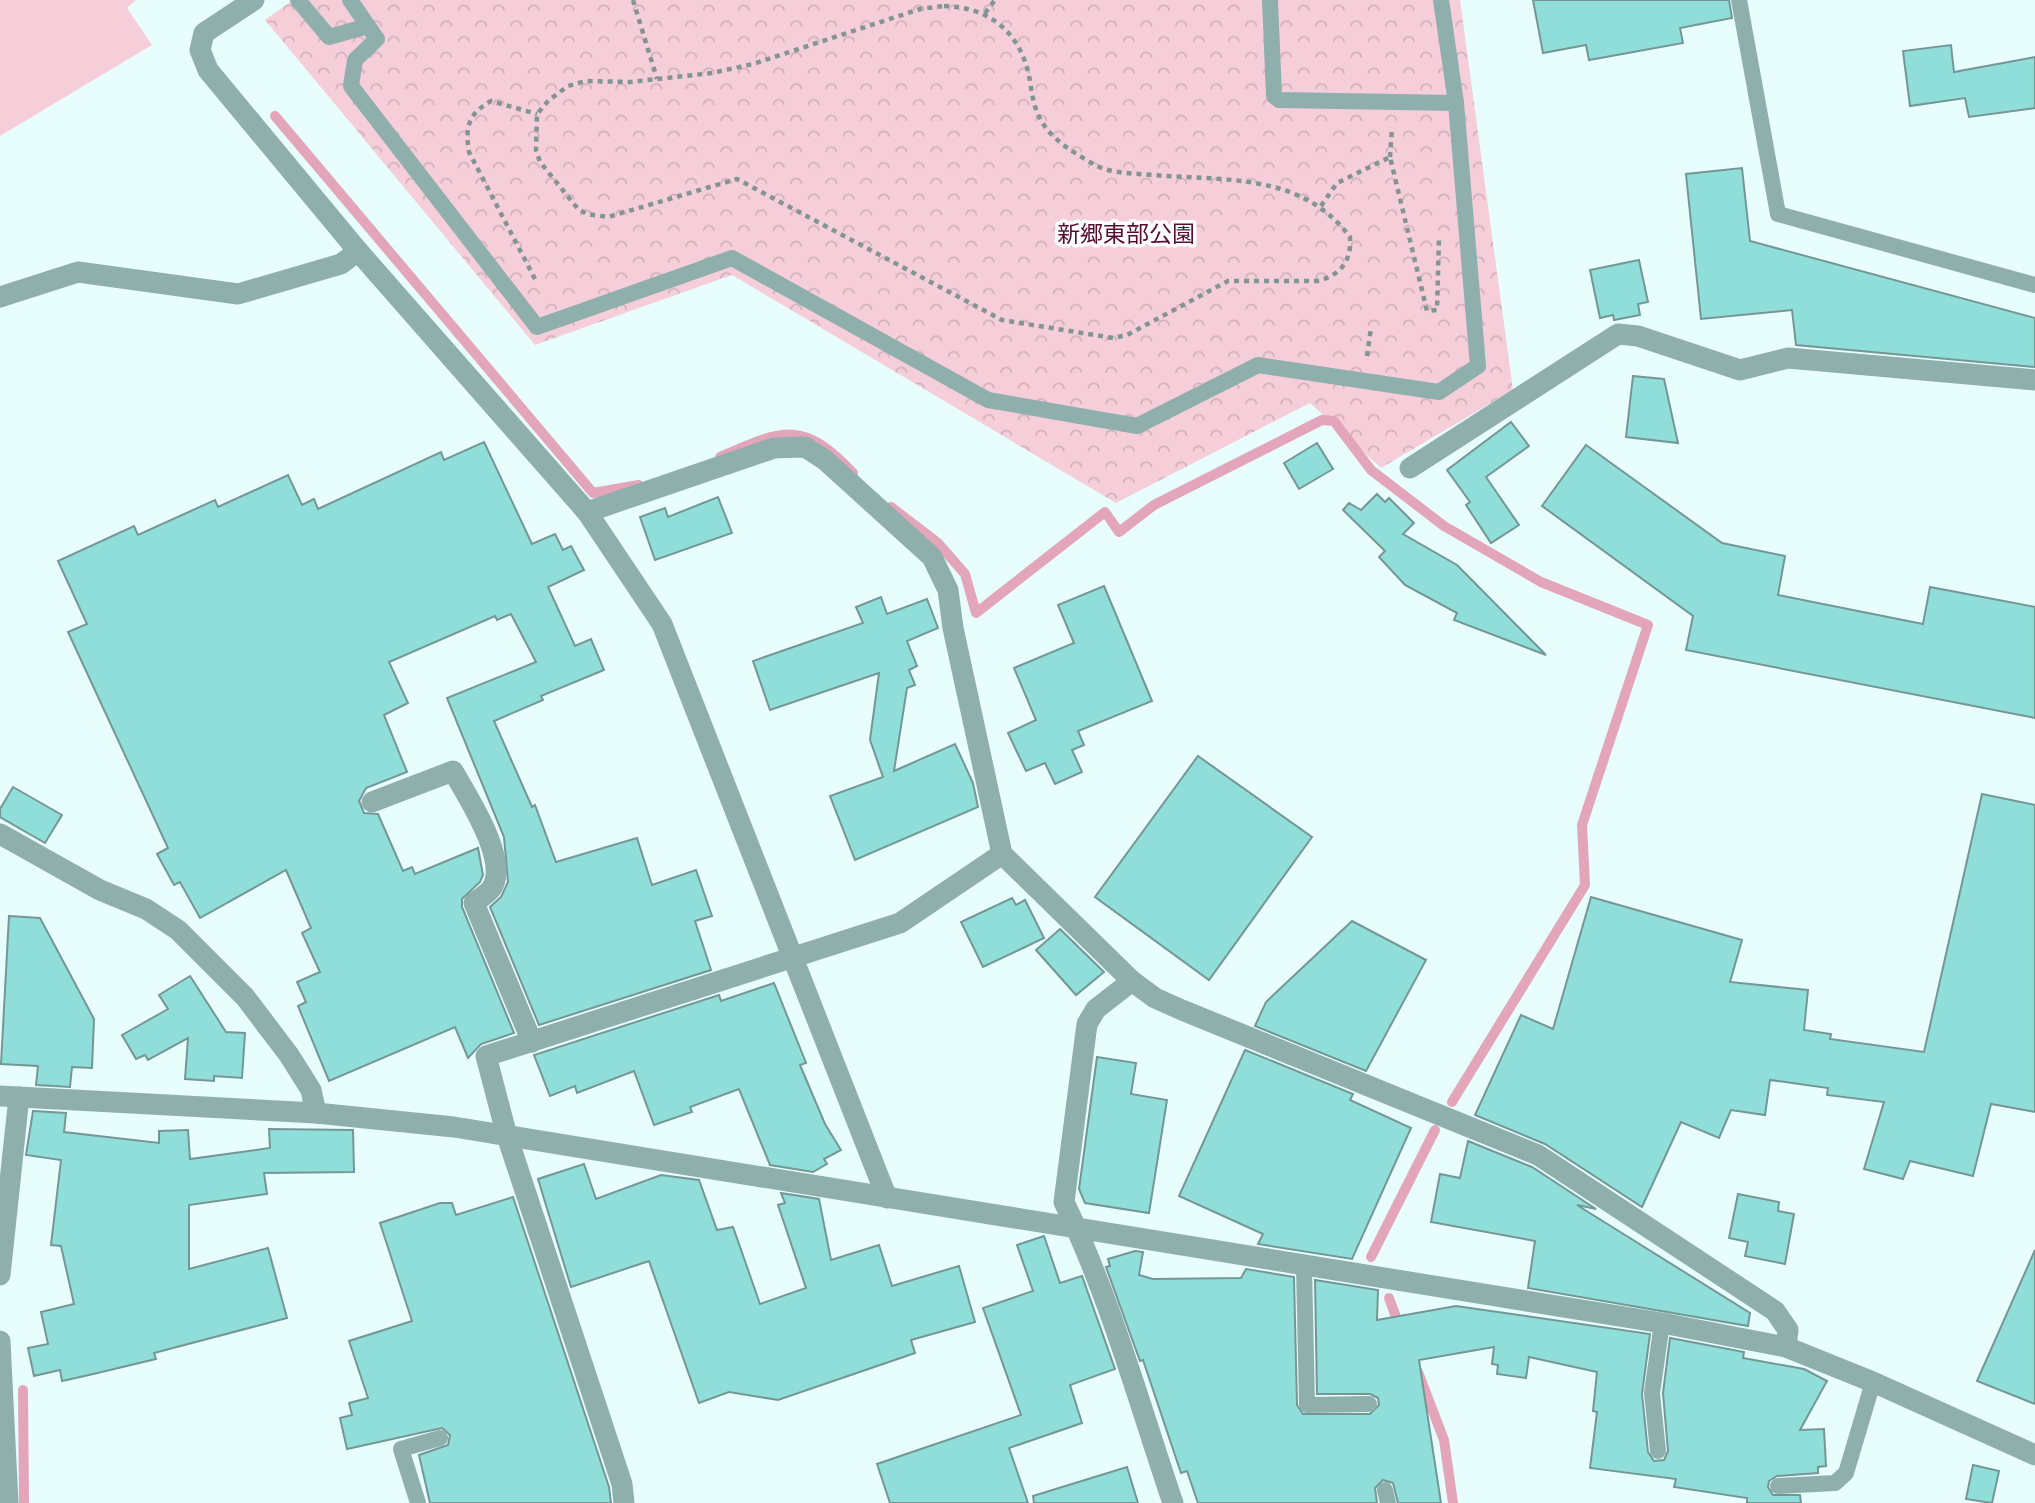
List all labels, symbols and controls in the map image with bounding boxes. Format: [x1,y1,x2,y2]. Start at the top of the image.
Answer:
park label: 新郷東部公園 [1057,219,1195,247]

